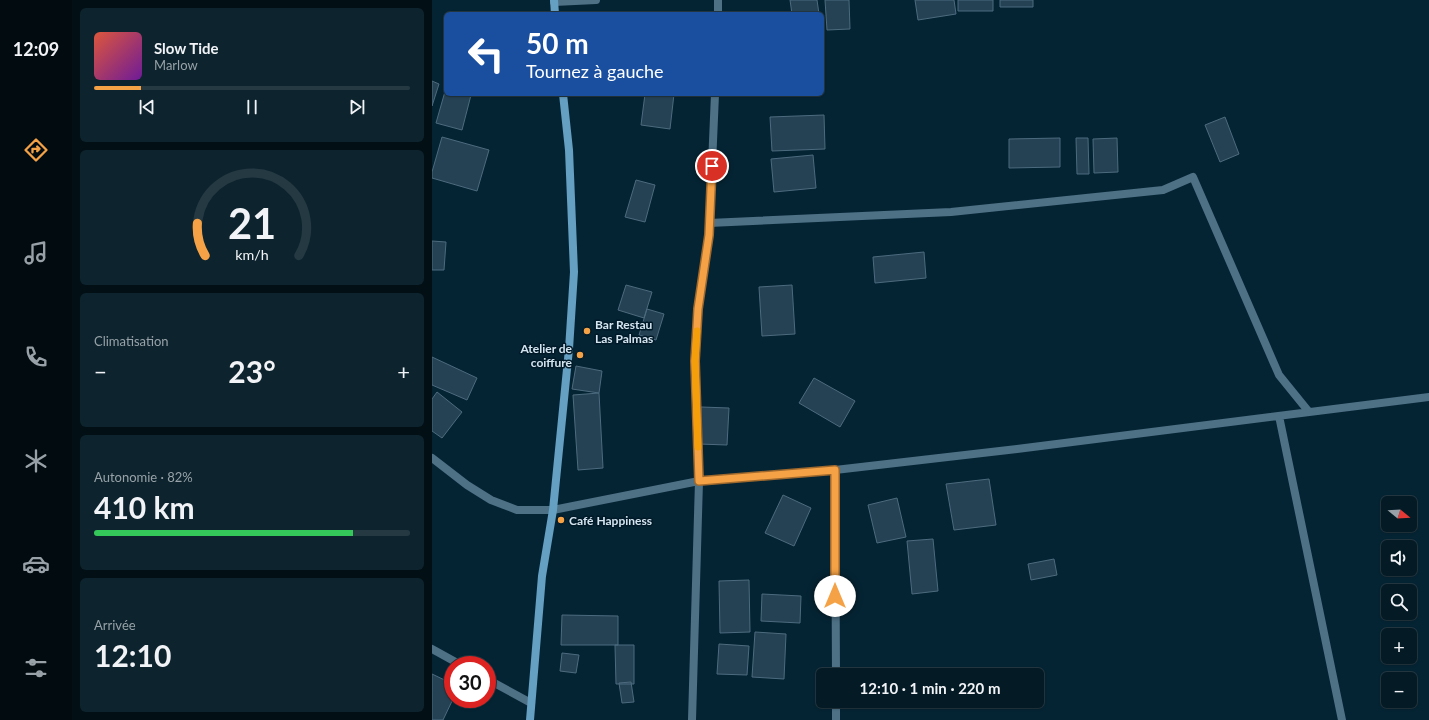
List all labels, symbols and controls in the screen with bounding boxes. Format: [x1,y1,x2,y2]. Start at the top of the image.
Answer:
text: 50 m [526,26,589,60]
icon: left [460,28,512,80]
text: 12:09 [13,38,59,60]
text: Slow Tide [154,39,219,57]
text: Marlow [154,57,198,73]
text: Tournez à gauche [526,60,664,82]
icon: previous [136,96,158,118]
icon: pause [241,96,263,118]
icon: next [346,96,368,118]
icon: directions [22,136,50,164]
pin [695,149,729,183]
icon: arrive [701,155,723,177]
text: 21 [228,197,276,247]
icon: music [22,239,50,267]
text: km/h [235,245,269,262]
place label: Bar Restau Las Palmas [595,317,653,346]
marker: Bar Restau Las Palmas [582,326,592,336]
text: Climatisation [94,333,169,349]
place label: Atelier de coiffure [519,341,573,370]
icon: phone [22,343,50,371]
marker: Atelier de coiffure [575,350,585,360]
text: 23° [228,353,276,389]
text: − [94,358,107,385]
text: + [397,358,410,385]
icon: climate [22,447,50,475]
text: Autonomie · 82% [94,469,193,485]
text: 410 km [94,489,195,525]
north arrow [1381,496,1417,532]
map controls [1381,496,1417,708]
place label: Café Happiness [569,513,652,528]
marker: Café Happiness [556,515,566,525]
button: sound [1381,540,1417,576]
icon: car [22,550,50,578]
position arrow [814,575,856,617]
button: search [1381,584,1417,620]
text: Arrivée [94,617,136,633]
button: + [1381,628,1417,664]
text: 12:10 [94,637,171,673]
icon: filters [22,654,50,682]
speed limit sign: 30 [444,656,496,708]
button: − [1381,672,1417,708]
text: 12:10 · 1 min · 220 m [860,679,1000,697]

